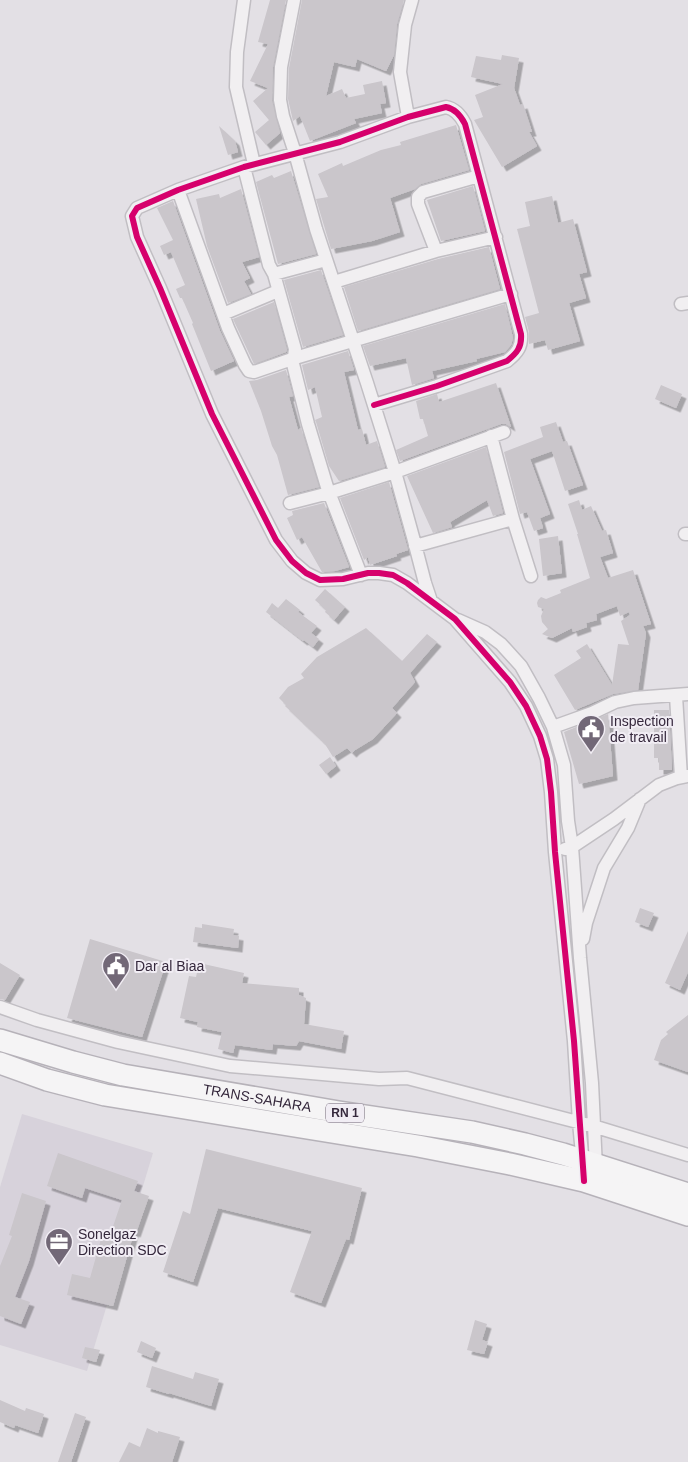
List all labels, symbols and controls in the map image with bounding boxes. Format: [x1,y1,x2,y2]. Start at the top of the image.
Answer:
place label: Inspection de travail [610,713,674,745]
public building icon: Inspection de travail [576,714,606,753]
public building icon: Dar al Biaa [101,951,131,990]
place label: Dar al Biaa [135,958,204,974]
street label: TRANS-SAHARA [202,1081,313,1115]
road number: RN 1 [326,1104,364,1122]
place label: Sonelgaz Direction SDC [78,1226,167,1258]
office icon: Sonelgaz Direction SDC [44,1227,74,1266]

